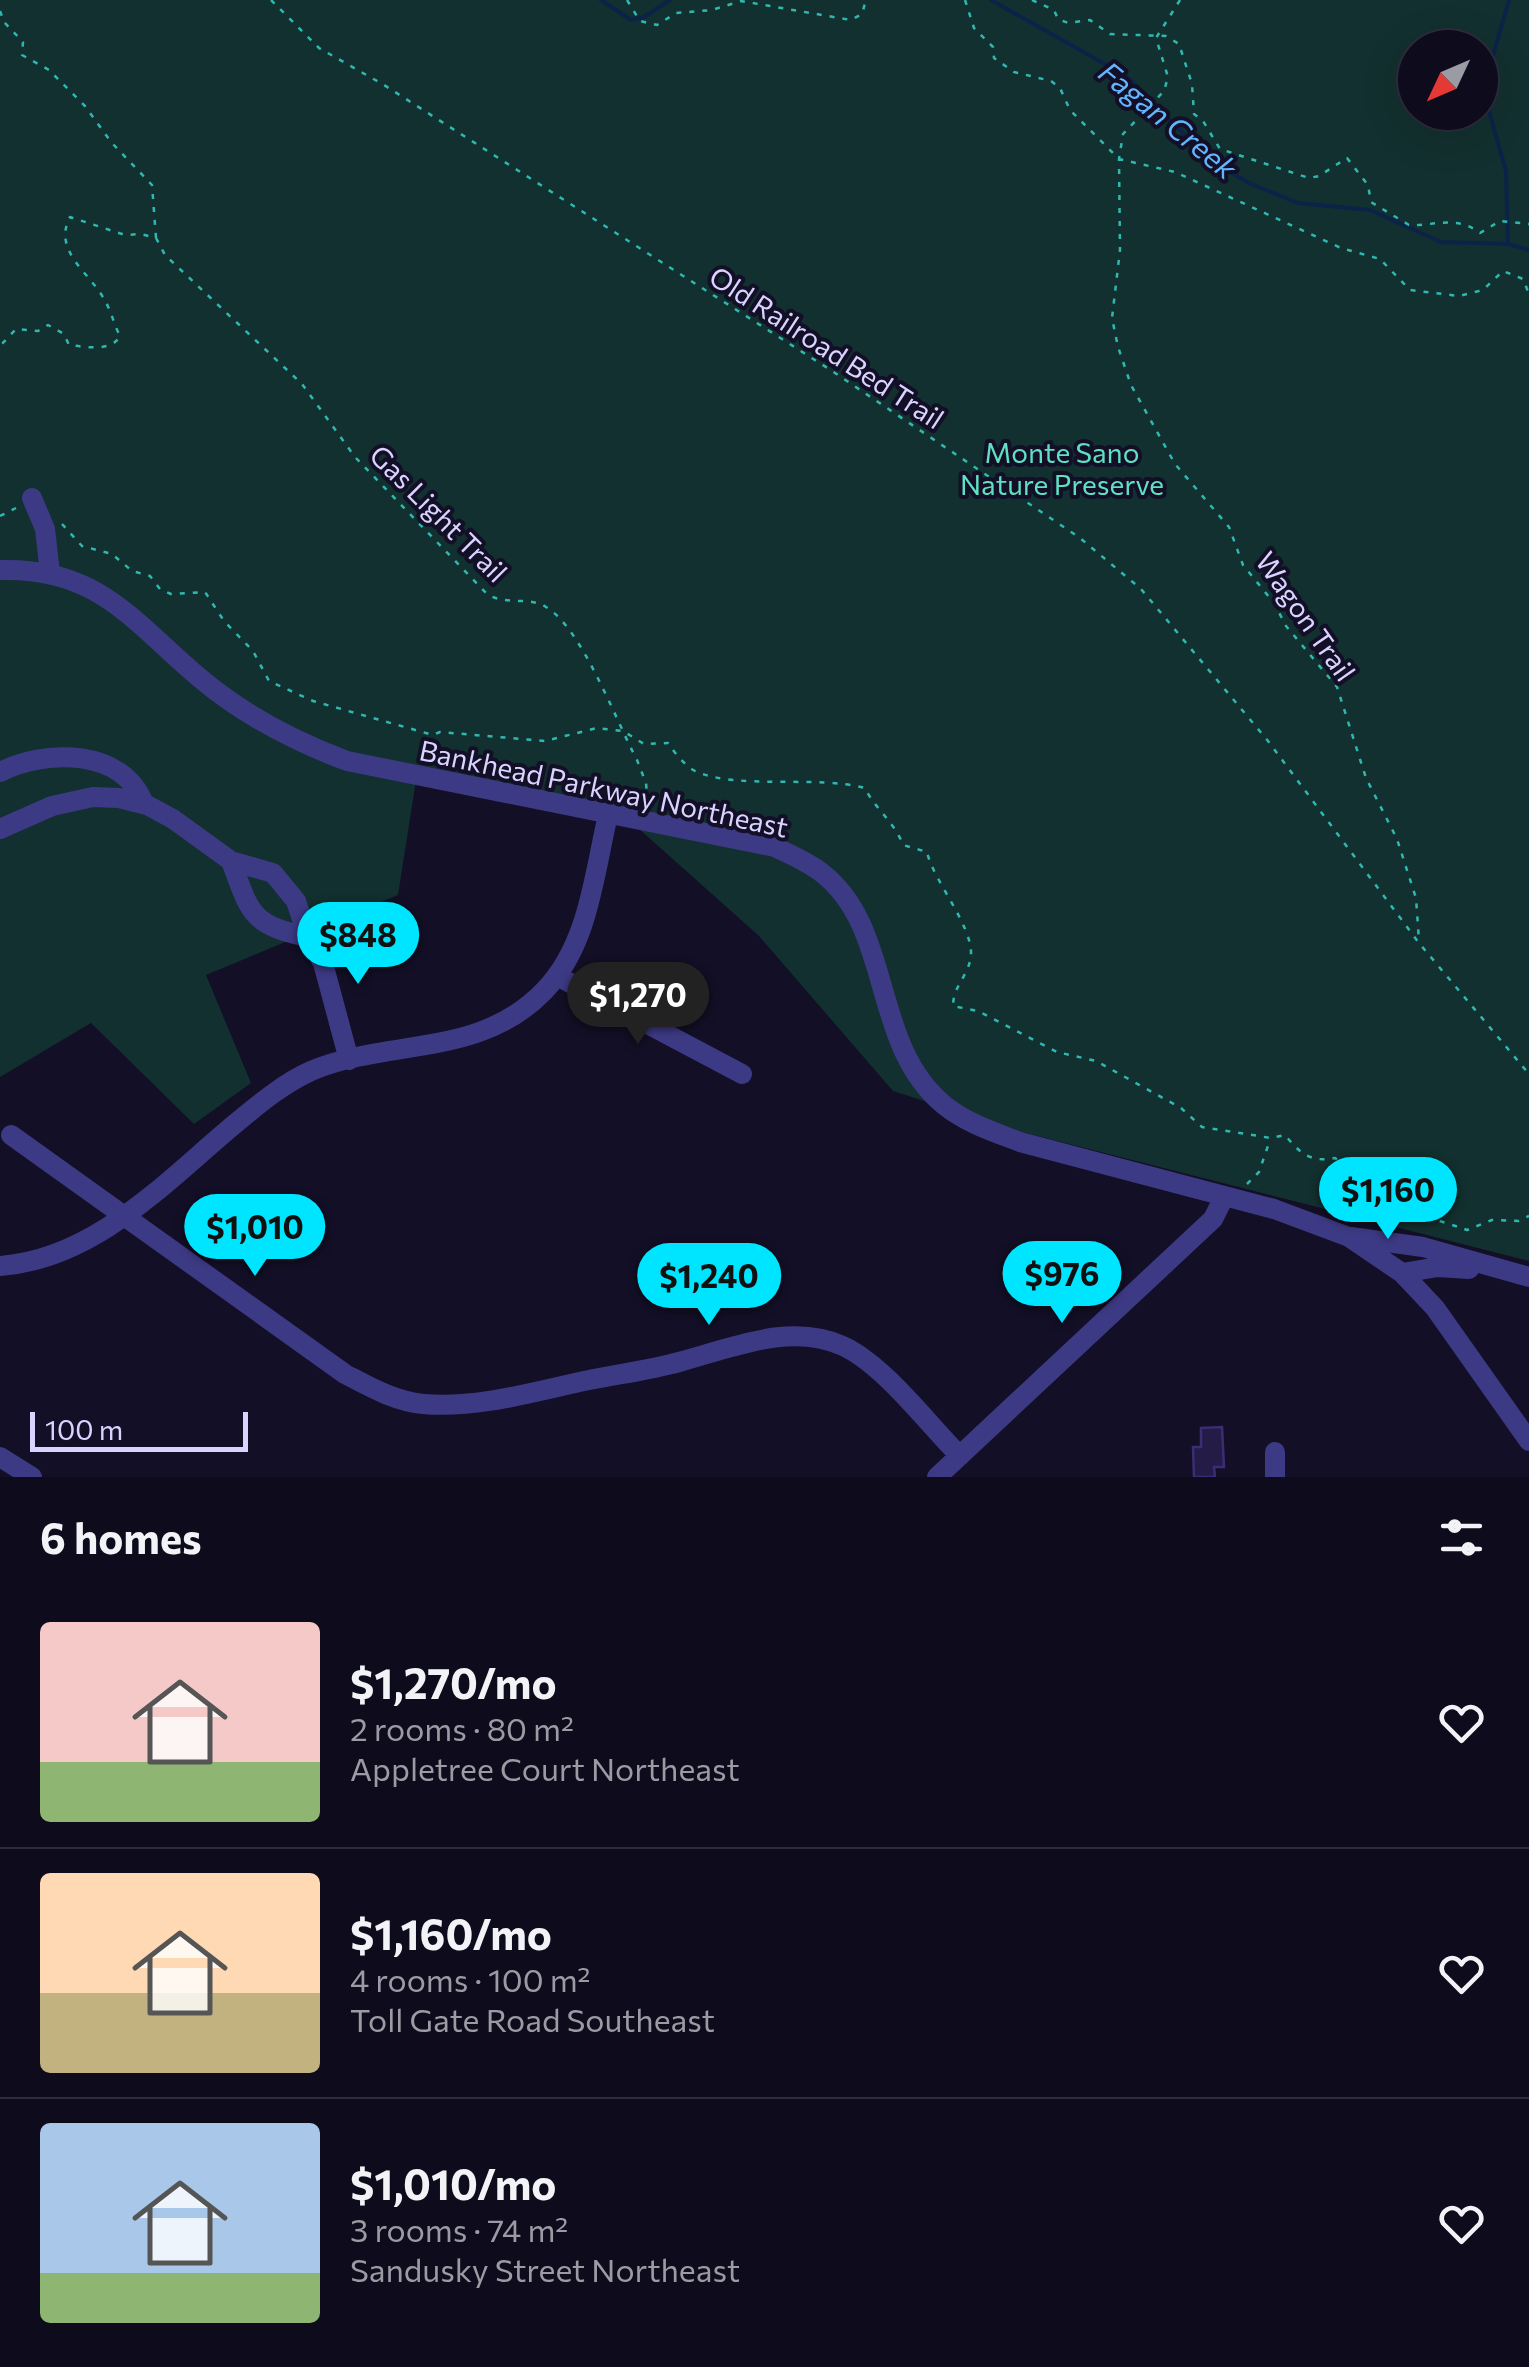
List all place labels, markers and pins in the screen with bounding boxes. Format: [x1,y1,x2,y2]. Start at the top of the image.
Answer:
pin: $848 [299,902,417,987]
pin: $1,270 [557,962,719,1047]
pin: $1,160 [1307,1157,1469,1242]
pin: $1,010 [174,1194,336,1279]
pin: $976 [1003,1241,1121,1326]
pin: $1,240 [628,1243,790,1328]

